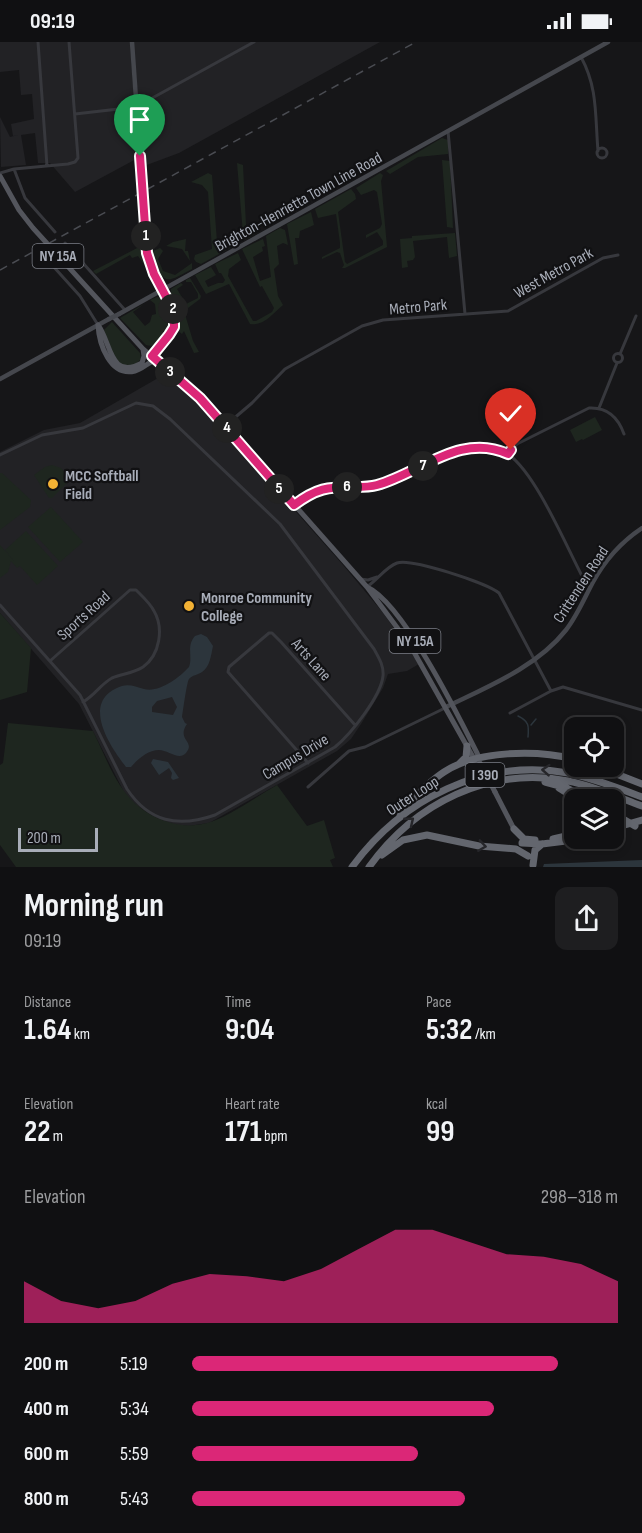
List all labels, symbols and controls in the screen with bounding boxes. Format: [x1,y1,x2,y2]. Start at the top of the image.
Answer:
text: 09:19 [30,8,75,35]
pin [114,94,165,156]
icon: arrive [123,103,156,136]
street label: Brighton-Henrietta Town Line Road [212,149,385,256]
pin: 1 [131,221,161,251]
text: 1 [143,226,149,245]
road number: NY 15A [32,244,84,268]
street label: West Metro Park [511,244,597,303]
pin: 2 [158,294,188,324]
street label: Metro Park [389,296,448,319]
text: 2 [169,299,177,318]
pin: 3 [155,357,185,387]
text: 3 [166,362,174,381]
pin [485,388,536,450]
icon: check [494,397,527,430]
pin: 4 [212,413,242,443]
text: 4 [223,418,231,437]
pin: 7 [408,451,438,481]
text: 7 [420,456,426,475]
place label: MCC Softball Field [65,467,138,504]
pin: 6 [332,472,362,502]
pin: 5 [264,474,294,504]
marker: MCC Softball Field [46,477,60,491]
text: 6 [343,477,351,496]
text: 5 [275,479,283,498]
street label: Crittenden Road [550,543,613,627]
street label: Sports Road [54,587,114,645]
place label: Monroe Community College [201,589,312,626]
marker: Monroe Community College [182,599,196,613]
road number: NY 15A [390,629,440,653]
street label: Arts Lane [286,634,335,685]
map controls [564,717,624,849]
button: locate [564,717,624,777]
street label: Campus Drive [259,730,332,784]
road number: I 390 [466,763,504,787]
one-way arrow [541,764,550,777]
street label: Outer Loop [383,772,443,820]
button: layers [564,789,624,849]
one-way arrow [404,818,415,829]
scale bar [18,825,98,852]
text: 200 m [27,829,61,848]
one-way arrow [477,840,487,852]
text: Morning run [24,886,164,926]
button: share [555,887,618,950]
text: 09:19 [24,929,61,953]
text: Distance [24,993,71,1012]
text: Time [225,993,251,1012]
text: Pace [426,993,451,1012]
text: 1.64 [24,1012,71,1048]
text: 9:04 [225,1012,274,1048]
text: 5:32 [426,1012,472,1048]
text: km [71,1025,90,1044]
text: /km [472,1025,496,1044]
text: Elevation [24,1095,73,1114]
text: Heart rate [225,1095,280,1114]
text: kcal [426,1095,447,1114]
text: 22 [24,1114,50,1150]
text: 171 [225,1114,261,1150]
text: 99 [426,1114,454,1150]
text: m [50,1127,63,1146]
text: bpm [261,1127,288,1146]
text: Elevation [24,1185,86,1209]
text: 298–318 m [541,1185,618,1209]
text: 200 m [24,1352,68,1376]
text: 5:19 [120,1352,148,1376]
text: 400 m [24,1397,69,1421]
text: 5:34 [120,1397,149,1421]
text: 600 m [24,1442,69,1466]
text: 5:59 [120,1442,149,1466]
text: 800 m [24,1487,69,1511]
text: 5:43 [120,1487,149,1511]

